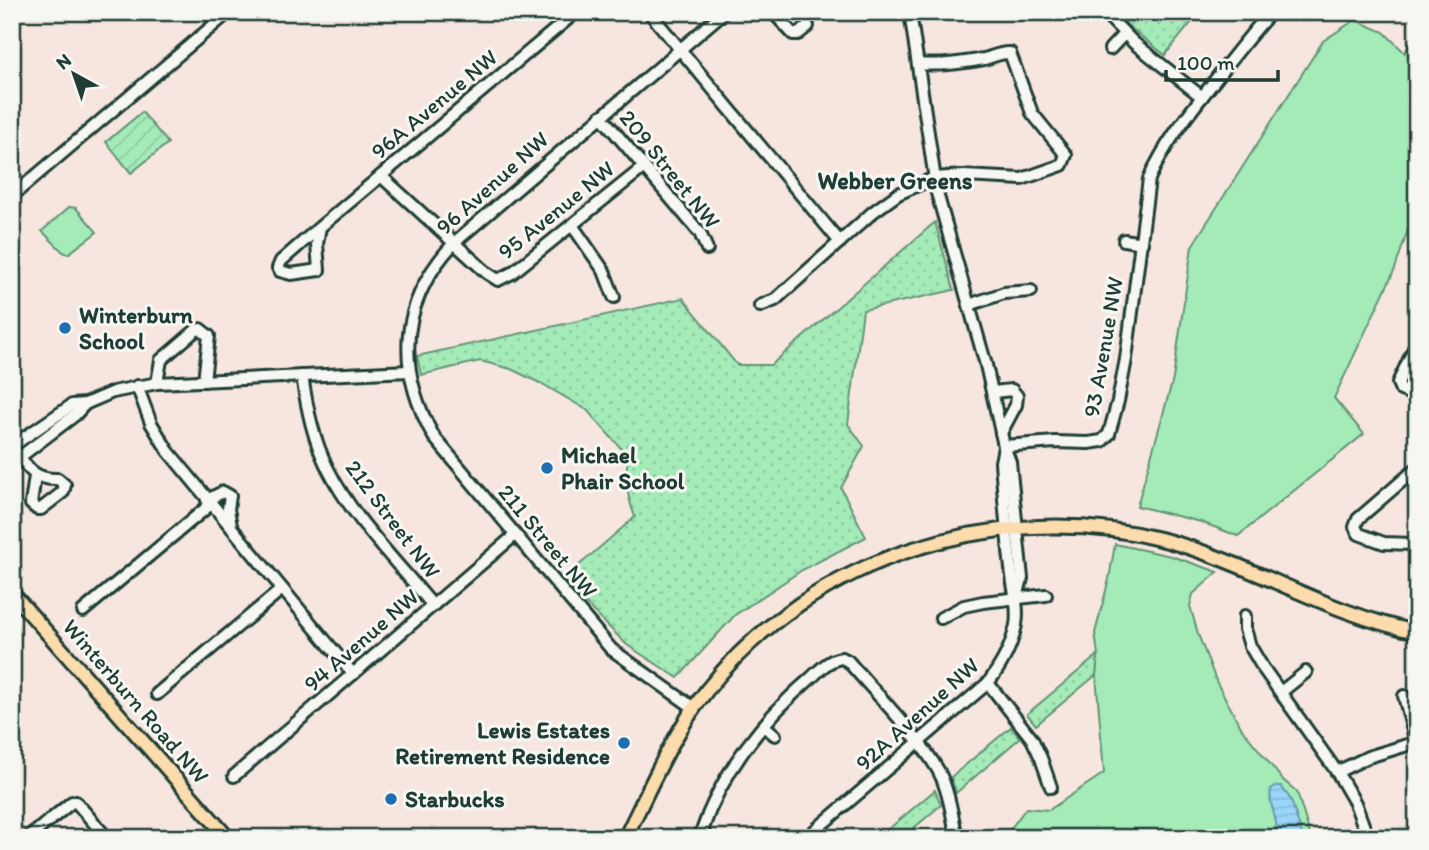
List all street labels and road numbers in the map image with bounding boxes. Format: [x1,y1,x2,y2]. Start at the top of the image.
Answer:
street label: 96A Avenue NW [365,43,503,165]
street label: 209 Street NW [614,104,727,234]
street label: 96 Avenue NW [430,125,554,241]
street label: 95 Avenue NW [492,154,620,265]
street label: 93 Avenue NW [1077,274,1129,419]
street label: 212 Street NW [339,454,447,584]
street label: 211 Street NW [492,478,604,604]
street label: 94 Avenue NW [298,582,425,698]
street label: Winterburn Road NW [57,613,215,789]
street label: 92A Avenue NW [849,651,985,777]

